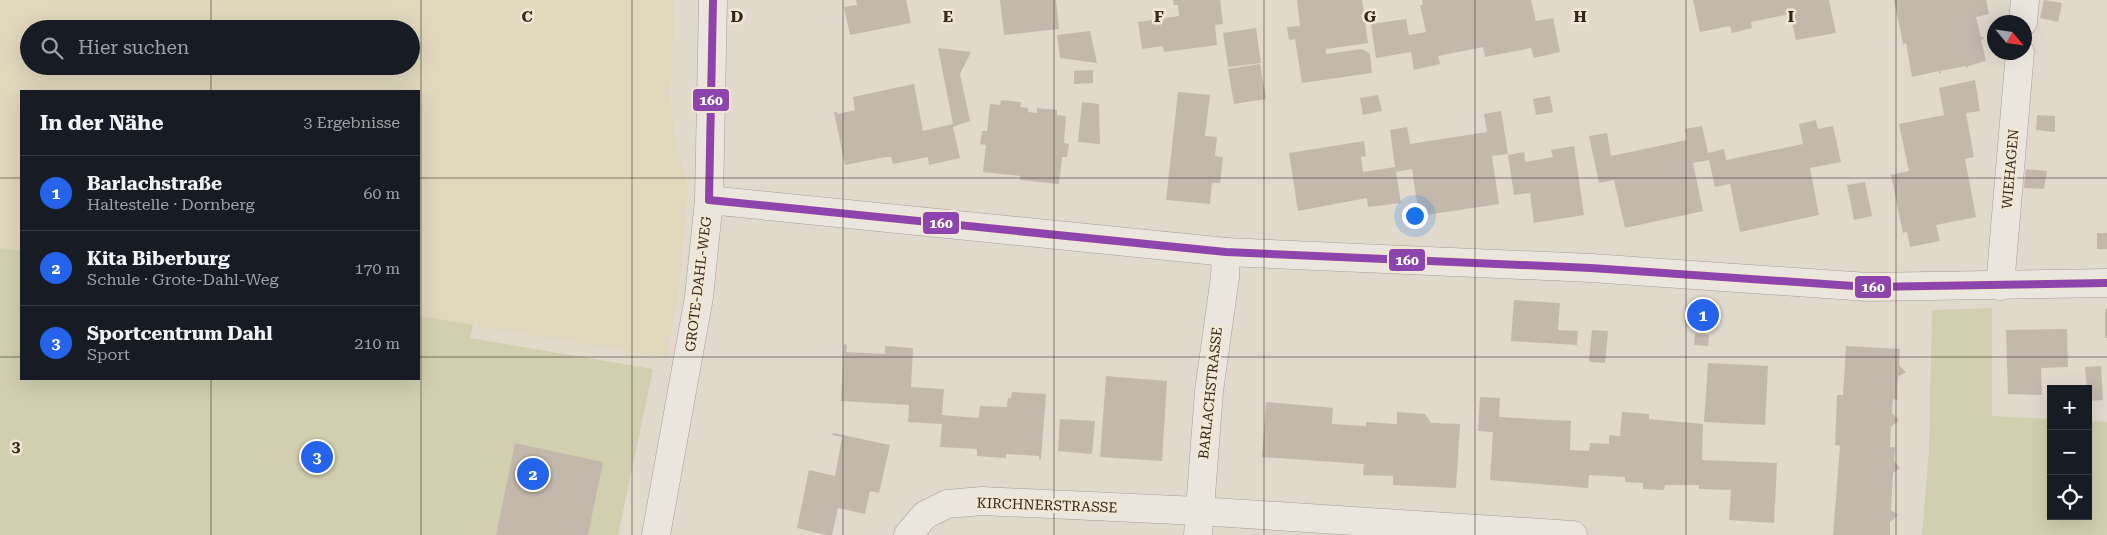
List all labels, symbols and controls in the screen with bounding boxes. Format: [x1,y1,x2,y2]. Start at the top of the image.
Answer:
text: C [521,7,533,26]
text: D [731,7,744,26]
text: E [943,7,953,26]
text: F [1154,7,1164,26]
text: G [1364,7,1377,26]
text: H [1573,7,1587,26]
text: I [1788,7,1794,26]
north arrow [1987,15,2032,60]
search box [20,20,420,75]
icon: search [38,34,66,62]
text: Hier suchen [78,36,189,59]
line badge: 160 [692,88,730,112]
text: 160 [699,92,723,108]
text: In der Nähe [40,111,163,135]
text: 3 Ergebnisse [303,113,400,132]
street label: WIEHAGEN [1999,128,2021,210]
text: Barlachstraße [87,172,222,195]
text: 1 [52,184,60,203]
text: 60 m [363,184,400,203]
text: Haltestelle · Dornberg [87,195,255,214]
your location [1402,203,1428,229]
line badge: 160 [922,211,960,235]
street label: GROTE-DAHL-WEG [682,215,714,353]
text: 160 [929,215,953,231]
text: Kita Biberburg [87,247,230,270]
line badge: 160 [1388,248,1426,272]
text: 160 [1395,252,1419,268]
text: 2 [52,259,60,278]
text: 170 m [354,259,400,278]
text: Schule · Grote-Dahl-Weg [87,270,279,289]
line badge: 160 [1854,275,1892,299]
text: 160 [1861,279,1885,295]
pin: 1 [1687,296,1719,334]
text: Sportcentrum Dahl [87,322,272,345]
street label: BARLACHSTRASSE [1195,326,1225,460]
text: 3 [52,334,60,353]
text: 210 m [354,334,400,353]
text: Sport [87,345,130,364]
map controls [2047,385,2092,520]
button: + [2047,385,2092,430]
button: − [2047,430,2092,475]
text: 3 [12,437,21,456]
pin: 3 [301,438,333,476]
pin: 2 [517,455,549,493]
button: locate [2047,475,2092,520]
street label: KIRCHNERSTRASSE [976,495,1118,515]

